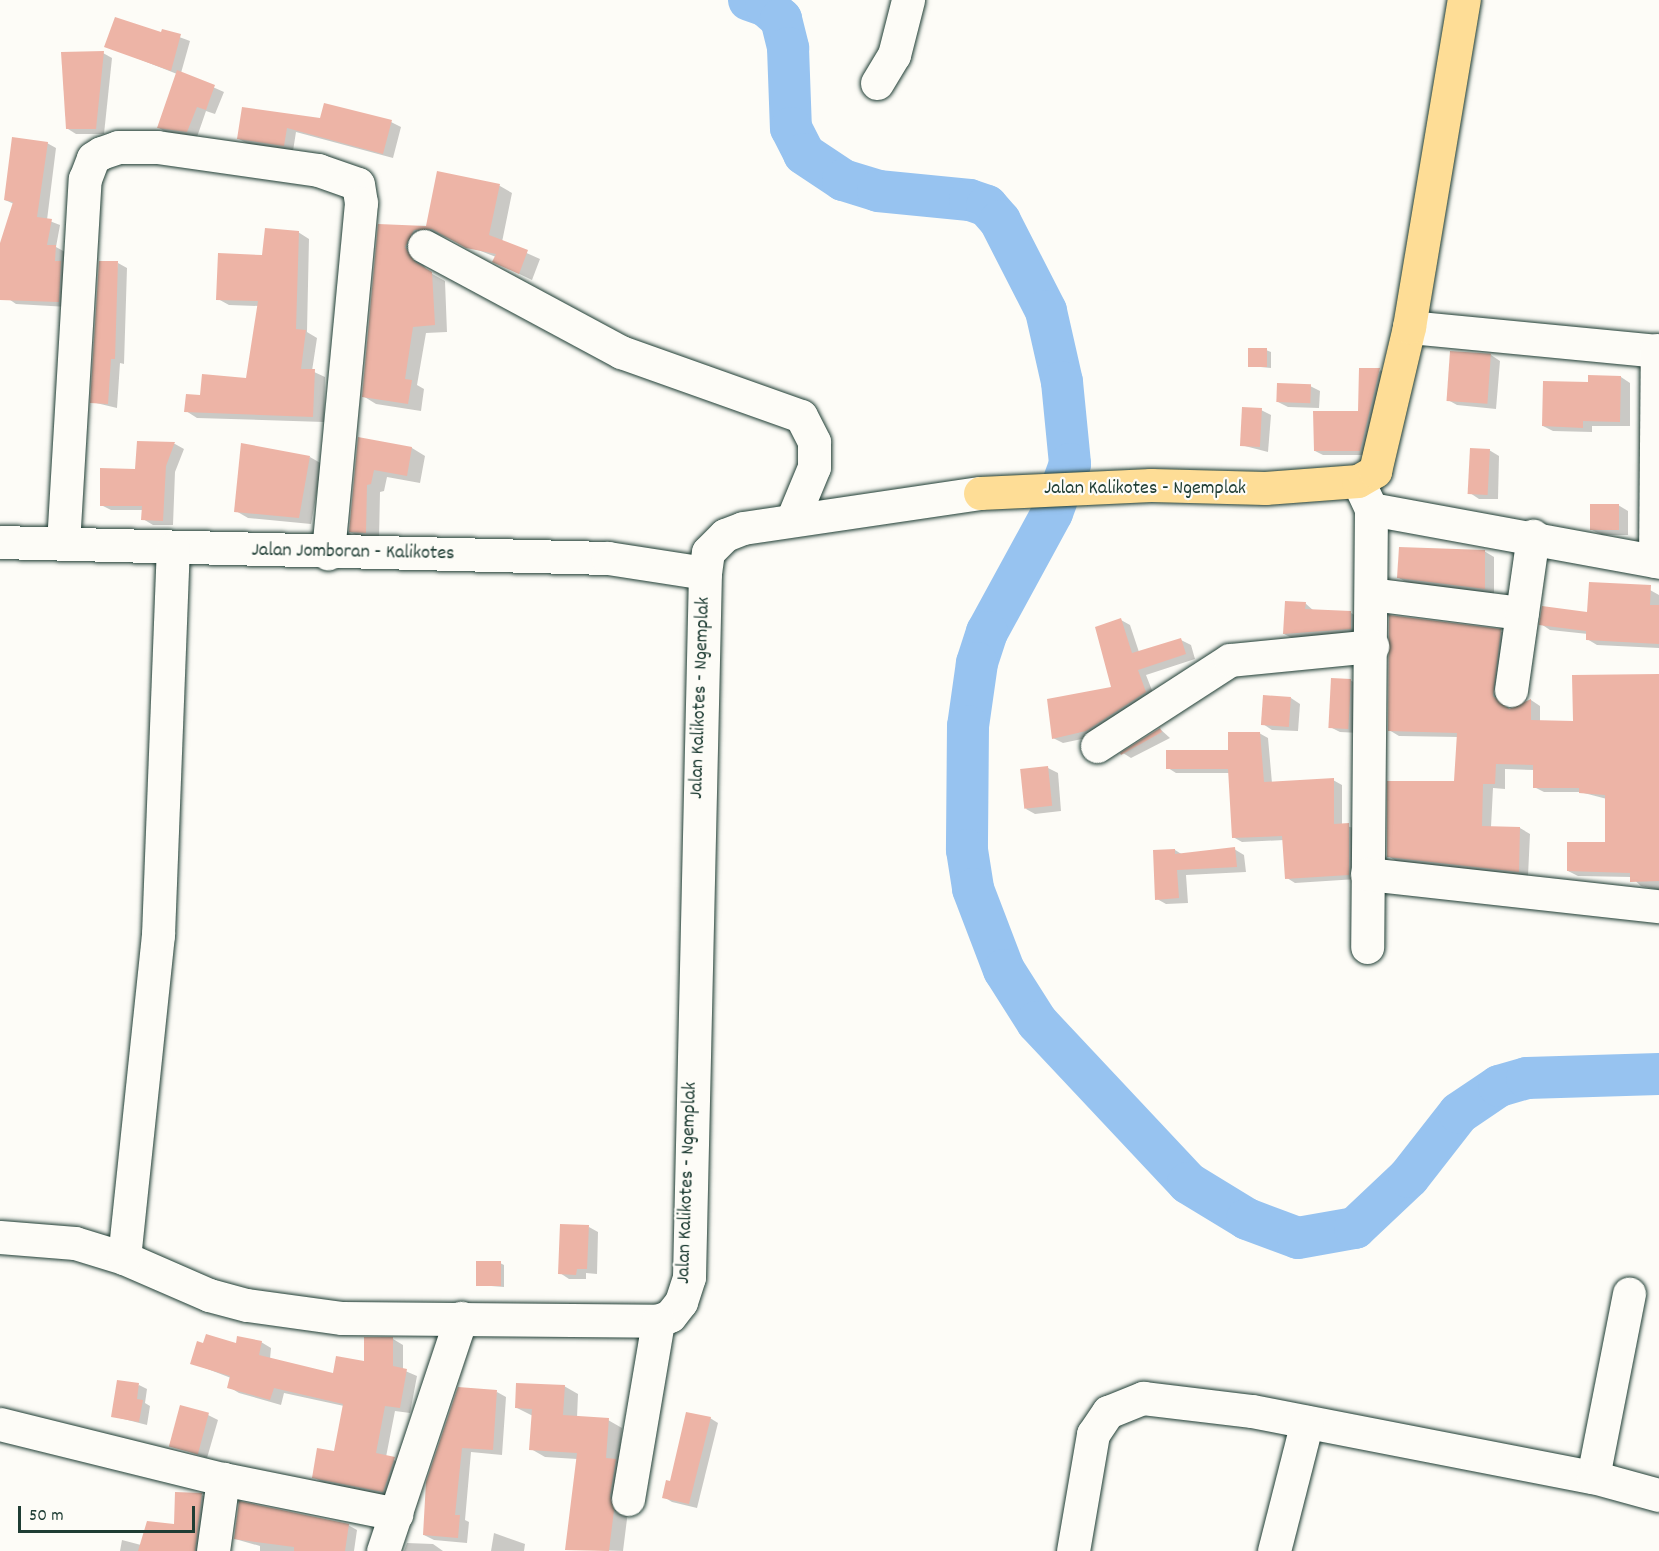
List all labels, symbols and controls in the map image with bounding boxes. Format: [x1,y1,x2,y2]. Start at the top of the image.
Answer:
street label: Jalan Kalikotes - Ngemplak [1044,477,1246,501]
street label: Jalan Jomboran - Kalikotes [251,539,455,567]
street label: Jalan Kalikotes - Ngemplak [685,597,717,799]
street label: Jalan Kalikotes - Ngemplak [672,1082,704,1284]
scale bar [21,1494,198,1532]
text: 50 m [29,1504,64,1529]

